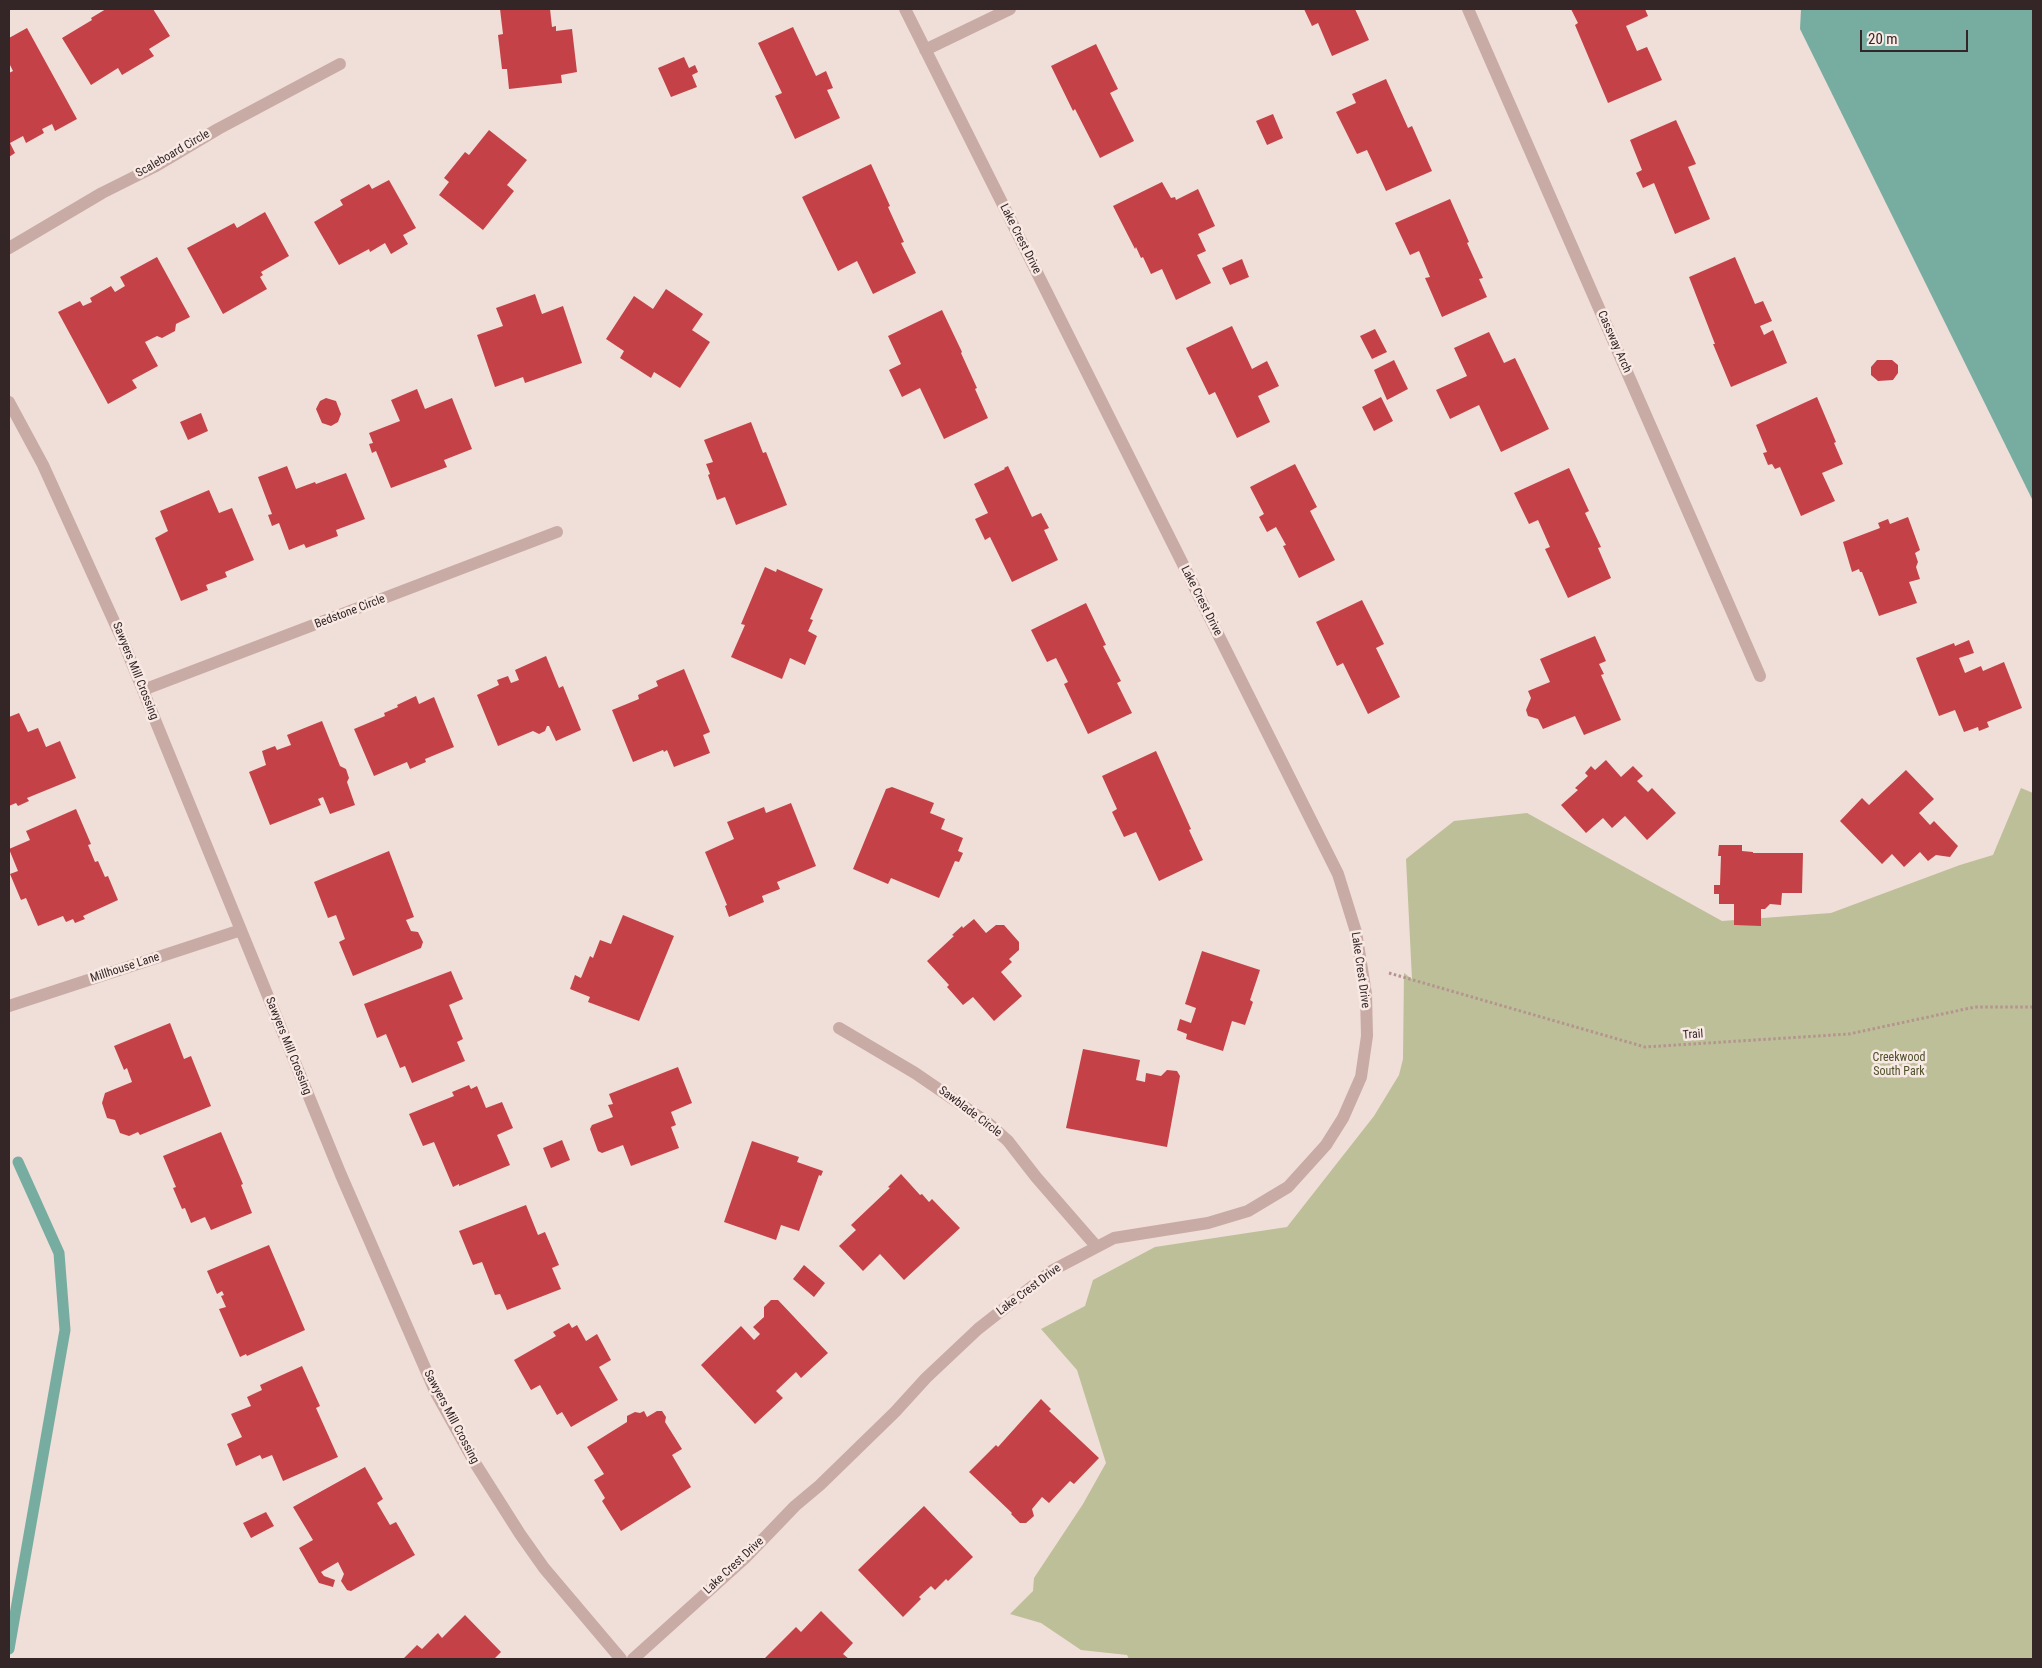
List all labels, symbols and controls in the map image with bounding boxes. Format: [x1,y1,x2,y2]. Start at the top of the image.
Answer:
scale bar [1862,20,1970,52]
text: 20 m [1868,30,1898,48]
street label: Scaleboard Circle [134,127,212,181]
street label: Lake Crest Drive [996,202,1044,276]
street label: Cassway Arch [1594,309,1634,375]
street label: Lake Crest Drive [1177,564,1225,638]
street label: Bedstone Circle [313,592,387,632]
street label: Sawyers Mill Crossing [109,620,161,722]
street label: Lake Crest Drive [1348,931,1372,1009]
street label: Millhouse Lane [89,950,161,986]
street label: Sawyers Mill Crossing [262,995,314,1097]
street label: Trail [1682,1027,1704,1043]
park label: Creekwood South Park [1873,1051,1925,1079]
street label: Sawblade Circle [936,1084,1004,1140]
street label: Lake Crest Drive [994,1261,1064,1319]
street label: Sawyers Mill Crossing [420,1368,482,1466]
street label: Lake Crest Drive [701,1535,767,1597]

